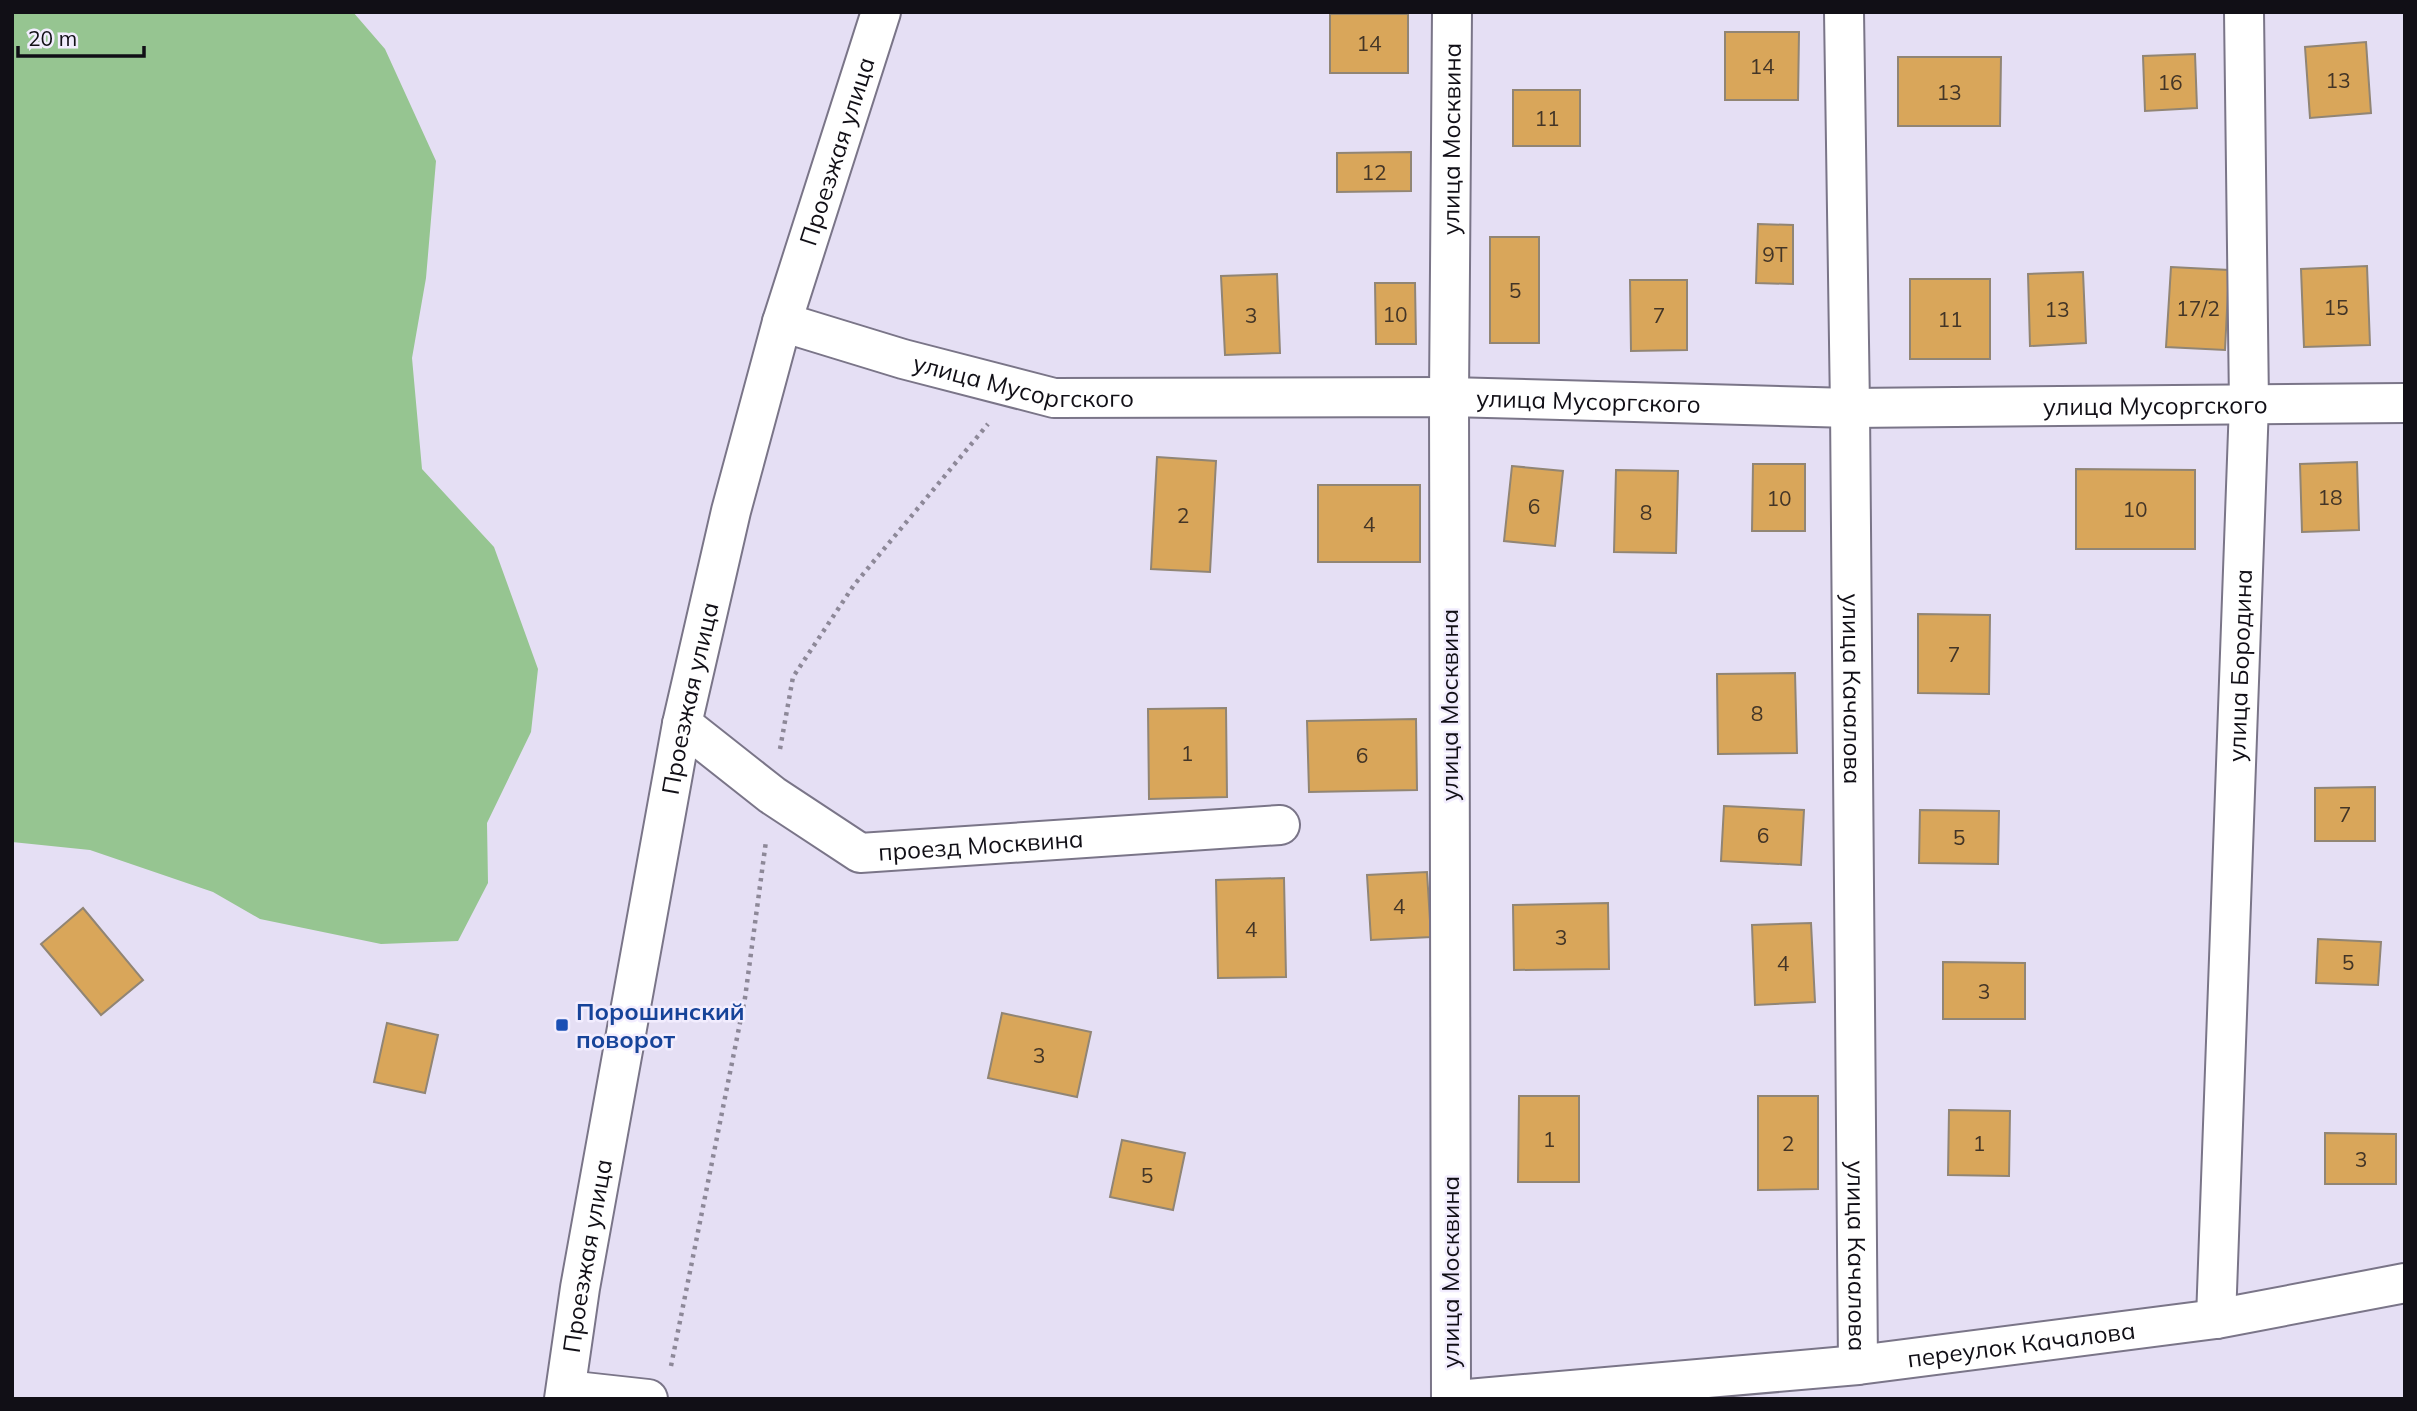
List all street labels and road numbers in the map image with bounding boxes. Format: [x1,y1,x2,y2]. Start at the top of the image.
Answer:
street label: улица Москвина [1435,43,1467,235]
street label: Проезжая улица [792,53,881,249]
street label: улица Мусоргского [910,347,1134,414]
street label: улица Мусоргского [1476,383,1701,419]
street label: улица Мусоргского [2043,389,2268,421]
street label: улица Бородина [2221,569,2258,762]
street label: улица Качалова [1837,593,1868,785]
street label: Проезжая улица [655,599,725,797]
street label: улица Москвина [1434,609,1464,801]
street label: проезд Москвина [877,823,1084,867]
street label: Проезжая улица [556,1157,618,1355]
street label: улица Качалова [1841,1160,1873,1351]
street label: улица Москвина [1435,1176,1465,1368]
street label: переулок Качалова [1905,1315,2137,1374]

